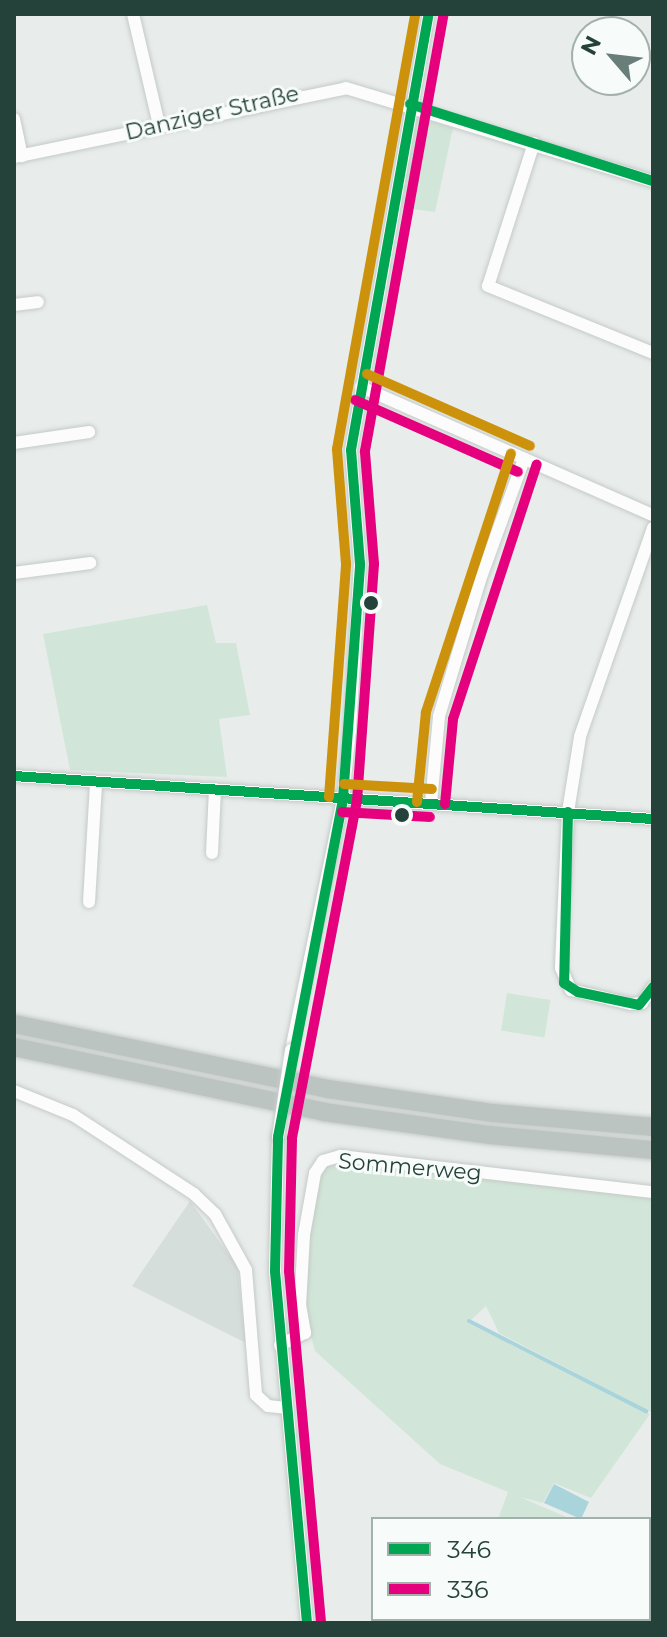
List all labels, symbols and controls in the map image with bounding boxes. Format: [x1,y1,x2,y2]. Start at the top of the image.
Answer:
north arrow [571,16,651,96]
text: N [575,31,607,60]
street label: Danziger Straße [123,80,301,146]
unlabelled marker [363,595,379,611]
unlabelled marker [394,807,410,823]
street label: Sommerweg [337,1148,483,1186]
legend [371,1517,651,1621]
text: 346 [447,1535,491,1564]
text: 336 [447,1575,489,1604]

